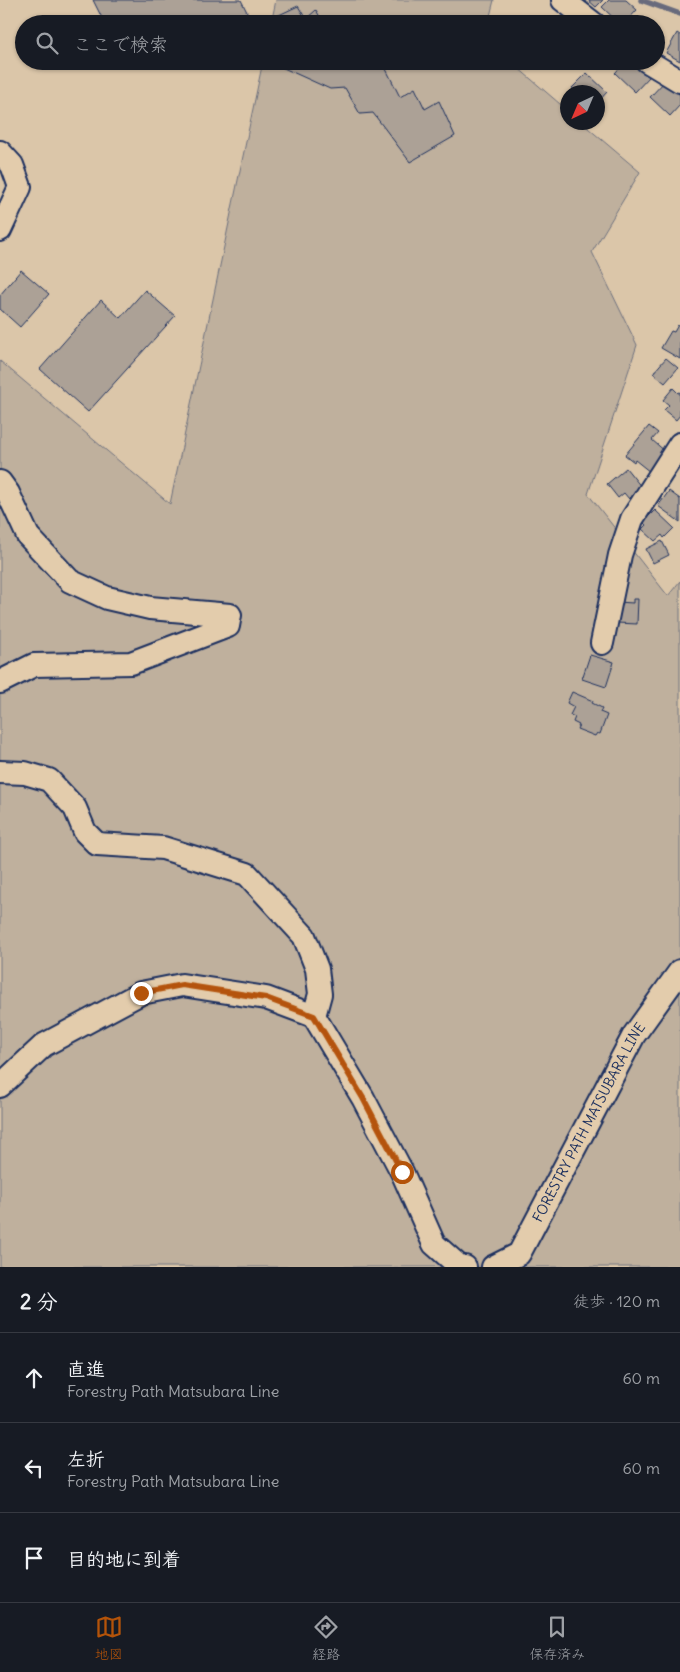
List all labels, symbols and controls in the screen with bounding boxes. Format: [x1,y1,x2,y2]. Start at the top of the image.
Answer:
search box [15,15,665,70]
icon: search [33,29,61,57]
text: ここで検索 [73,32,168,56]
north arrow [560,85,605,130]
route end [130,982,153,1005]
street label: FORESTRY PATH MATSUBARA LINE [528,1019,649,1225]
route start [391,1161,414,1184]
text: 2 分 [20,1288,58,1315]
text: 徒歩 · 120 m [573,1291,660,1311]
text: 直進 [67,1357,105,1381]
icon: ahead [20,1364,48,1392]
text: 60 m [622,1368,660,1388]
text: Forestry Path Matsubara Line [67,1381,279,1401]
text: 左折 [67,1447,105,1471]
icon: left [20,1454,48,1482]
text: 60 m [622,1458,660,1478]
text: Forestry Path Matsubara Line [67,1471,279,1491]
icon: arrive [20,1544,48,1572]
text: 目的地に到着 [67,1547,181,1571]
tab: 地図 [95,1613,123,1663]
tab: 経路 [312,1613,340,1663]
tab: 保存済み [529,1613,585,1663]

